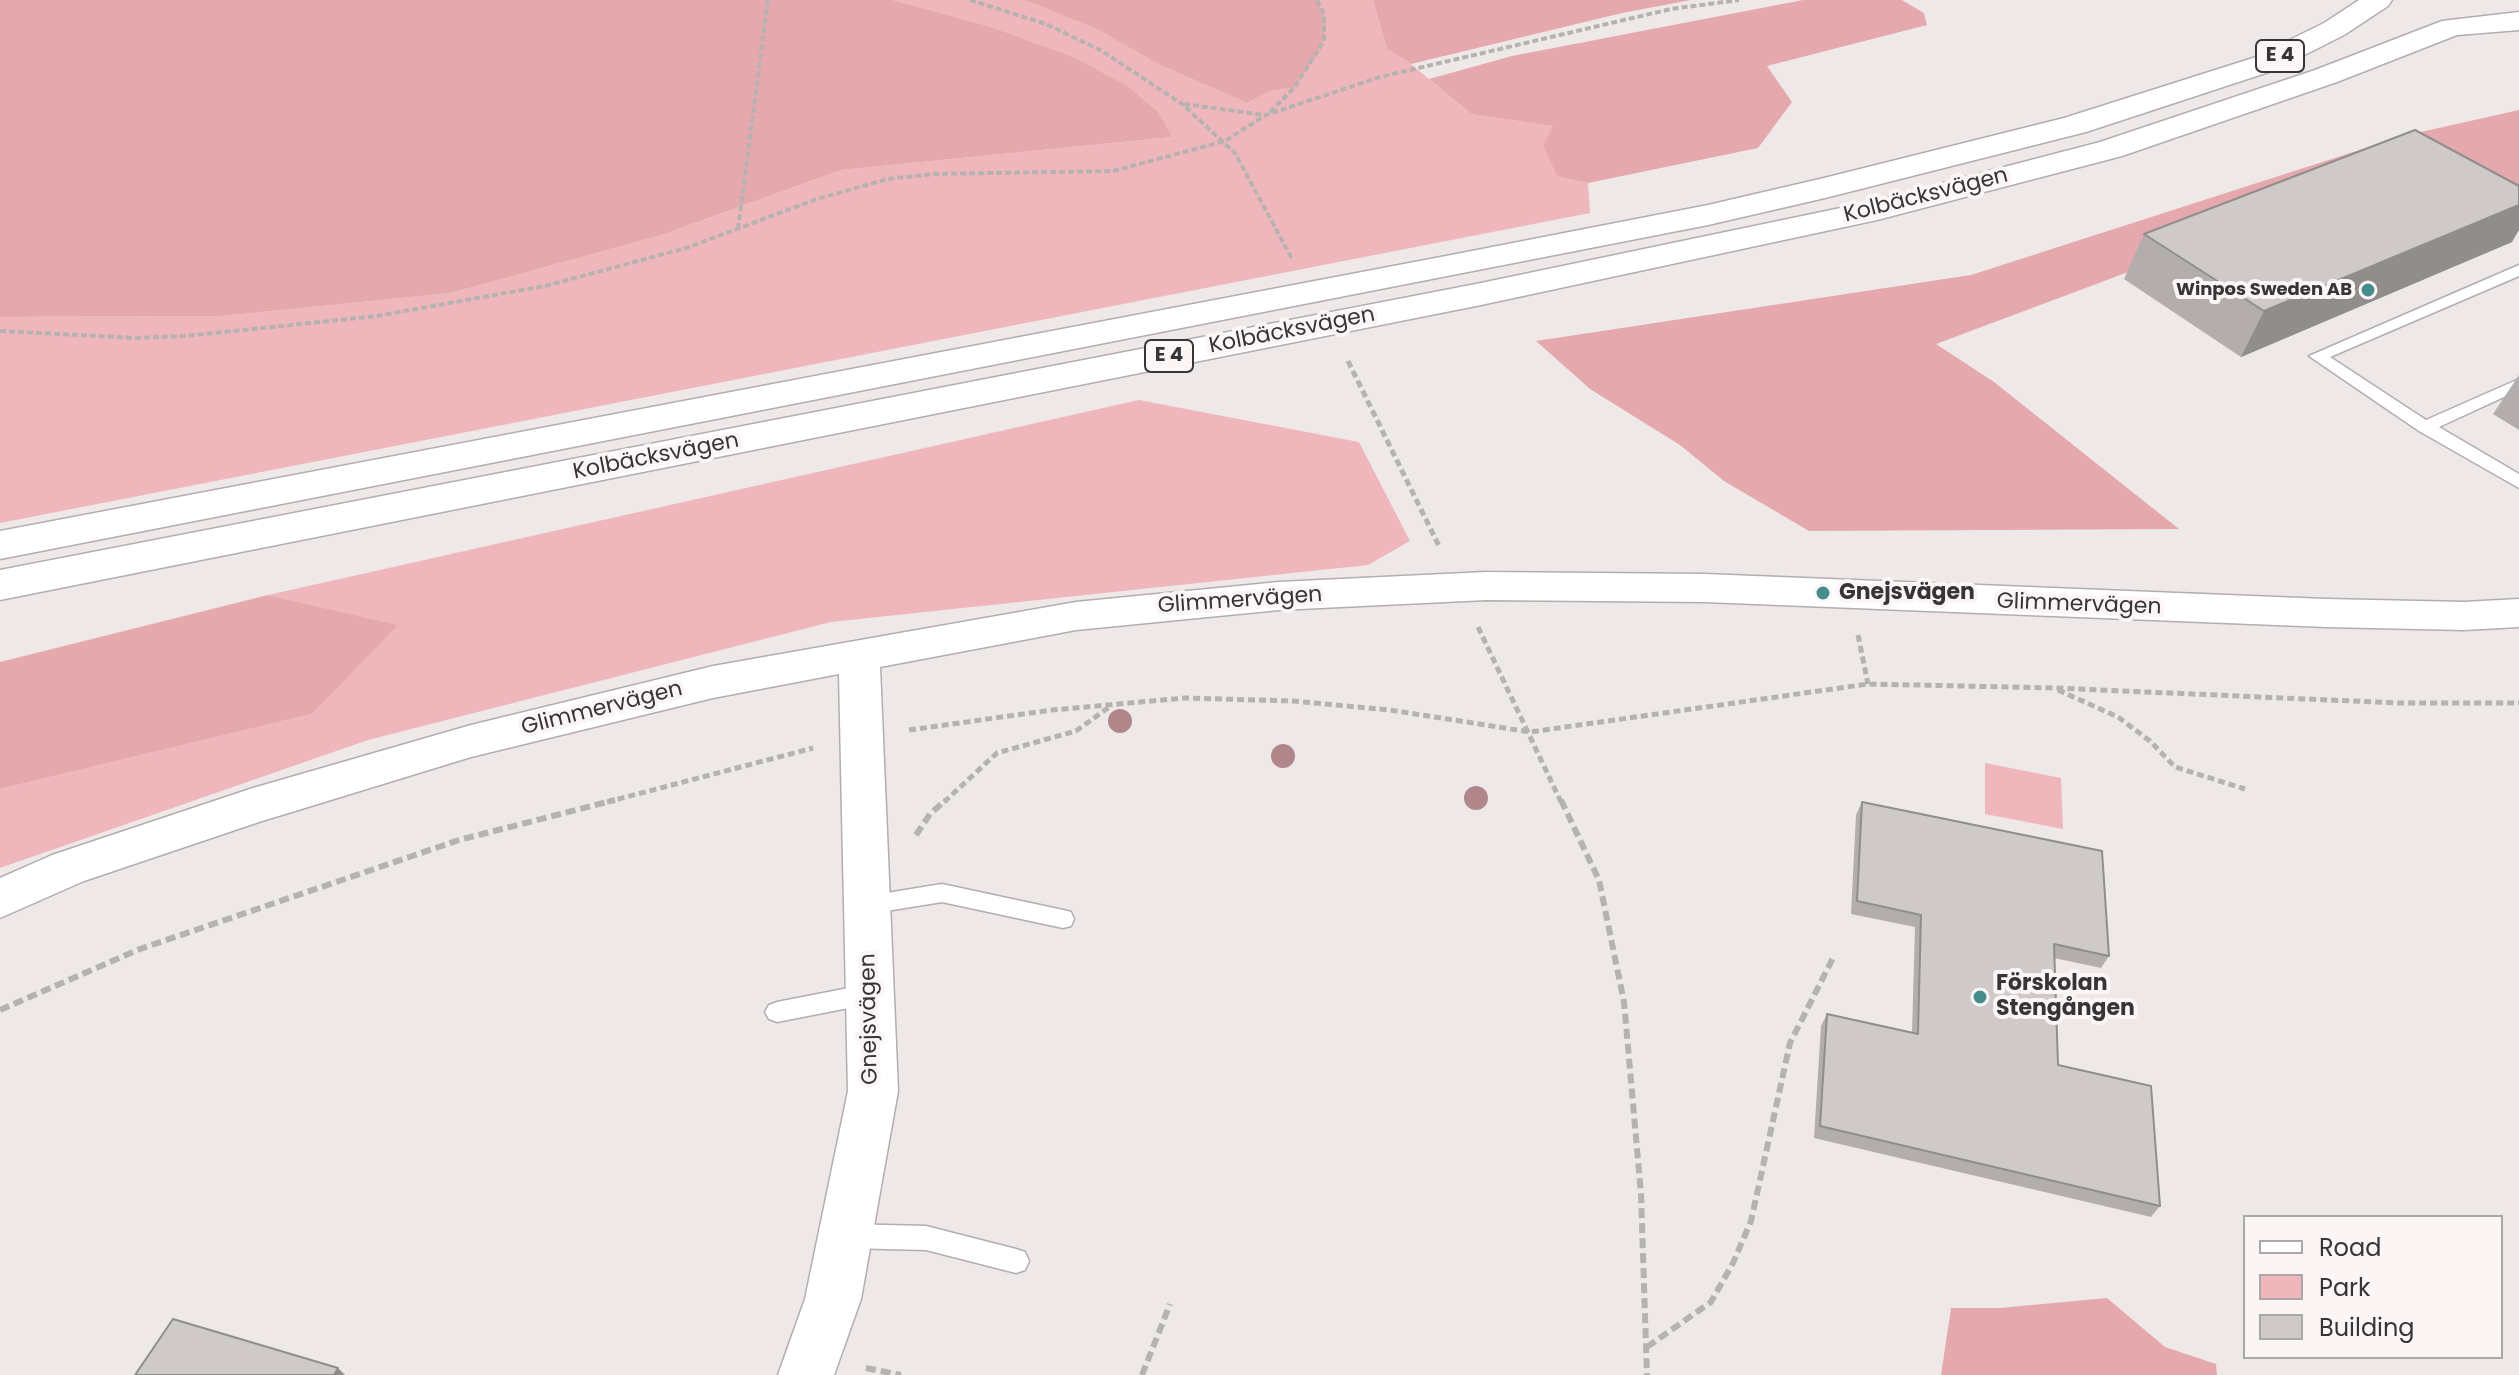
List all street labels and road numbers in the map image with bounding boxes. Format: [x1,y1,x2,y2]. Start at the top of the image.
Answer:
road number: E 4 [2256,40,2304,72]
street label: Kolbäcksvägen [1841,163,2011,229]
street label: Kolbäcksvägen [1207,302,1377,360]
road number: E 4 [1145,340,1193,372]
street label: Kolbäcksvägen [571,428,741,486]
street label: Glimmervägen [1157,582,1323,620]
street label: Glimmervägen [1996,589,2162,621]
street label: Glimmervägen [519,676,685,742]
street label: Gnejsvägen [856,953,884,1085]

